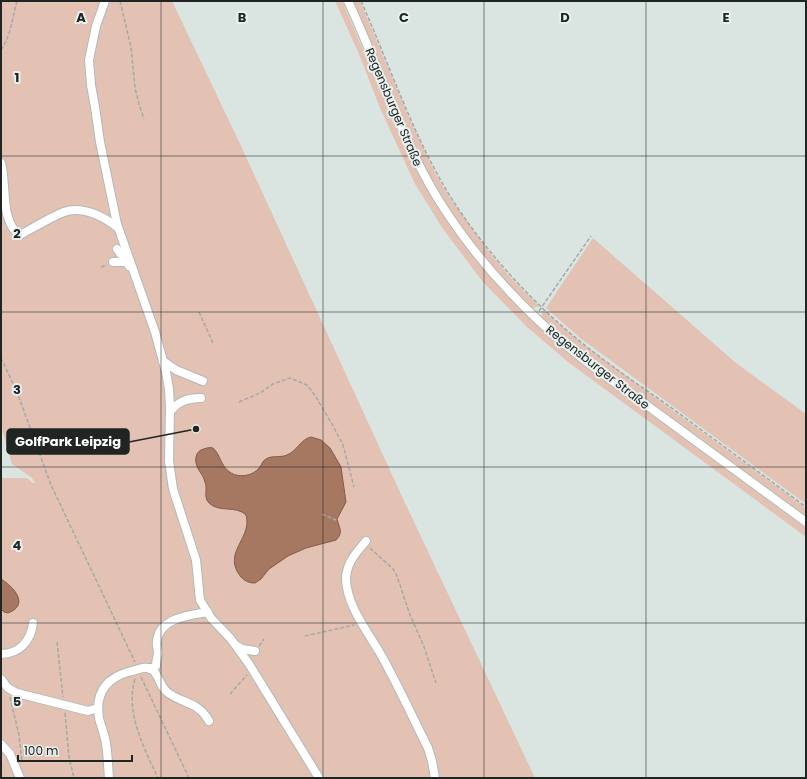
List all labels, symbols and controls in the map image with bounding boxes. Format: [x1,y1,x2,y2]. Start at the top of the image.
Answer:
text: A [76,8,86,27]
text: B [238,8,247,27]
text: C [399,8,409,27]
text: D [560,8,570,27]
text: E [722,8,730,27]
street label: Regensburger Straße [361,45,427,169]
text: 1 [15,68,19,87]
text: 2 [13,224,21,243]
street label: Regensburger Straße [543,321,653,413]
text: 3 [13,380,21,399]
callout: GolfPark Leipzig [7,429,129,454]
text: GolfPark Leipzig [15,432,121,451]
text: 4 [13,536,22,555]
text: 5 [13,692,21,711]
scale bar [18,737,132,763]
text: 100 m [24,742,58,759]

